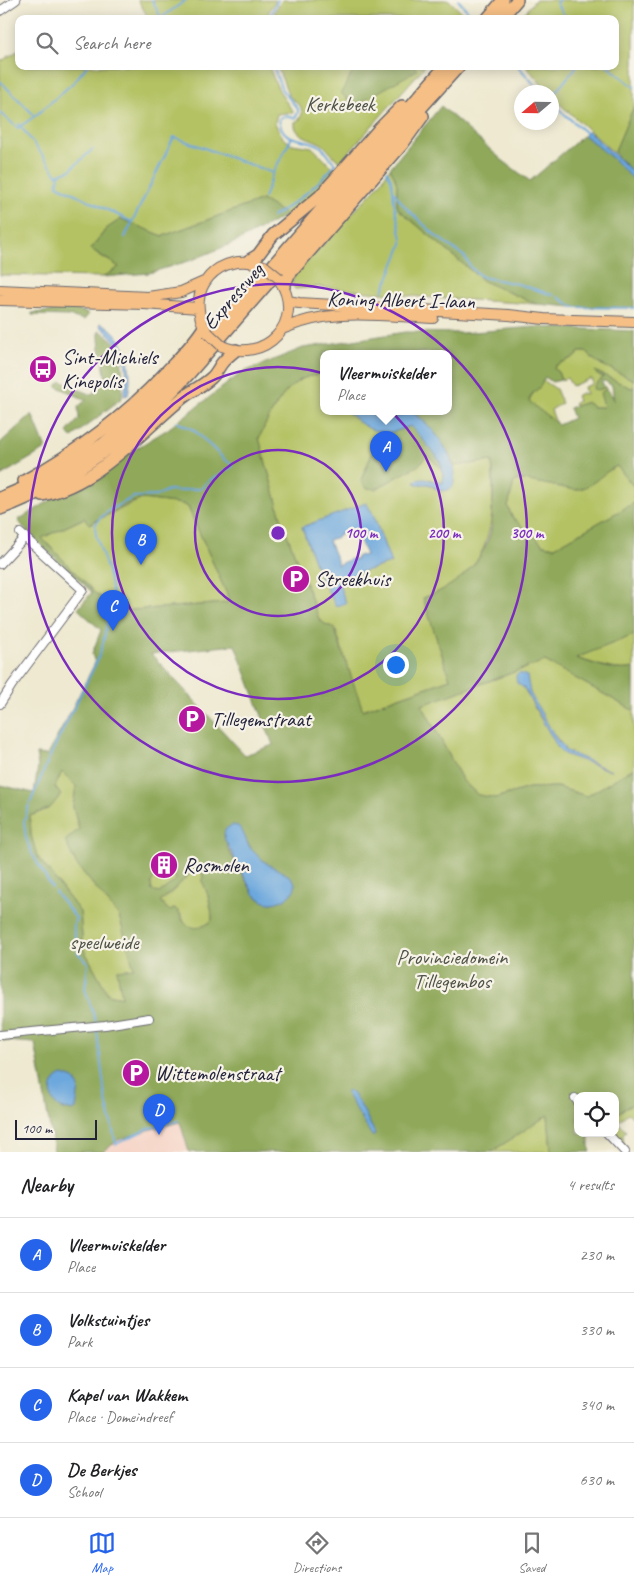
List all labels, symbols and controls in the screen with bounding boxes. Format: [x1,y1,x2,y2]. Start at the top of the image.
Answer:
search box [15,15,619,70]
icon: search [33,29,61,57]
text: Search here [73,31,150,55]
north arrow [514,85,559,130]
park label: Kerkebeek [306,91,377,117]
street label: Expressweg [197,256,270,335]
street label: Koning Albert I-laan [327,286,476,314]
place label: Sint-Michiels Kinepolis [62,344,159,394]
popup [320,350,452,415]
bus stop icon: Sint-Michiels Kinepolis [28,354,58,384]
text: Vleermuiskelder [337,361,435,385]
text: Place [337,385,365,405]
pin: A [370,431,402,472]
pin: B [125,524,157,565]
centre of rings [269,524,287,542]
text: 100 m [345,524,379,543]
text: 200 m [428,524,462,543]
text: 300 m [511,524,545,543]
parking icon: Streekhuis [281,564,311,594]
place label: Streekhuis [315,566,392,592]
pin: C [97,590,129,631]
your location [383,652,409,678]
parking icon: Tillegemstraat [177,704,207,734]
place label: Tillegemstraat [211,706,313,732]
building icon: Rosmolen [149,850,179,880]
place label: Rosmolen [183,852,249,878]
park label: speelweide [70,929,140,955]
park label: Provinciedomein Tillegembos [397,944,508,994]
parking icon: Wittemolenstraat [121,1058,151,1088]
place label: Wittemolenstraat [155,1060,283,1086]
map controls [574,1092,619,1137]
button: locate [574,1092,619,1137]
pin: D [143,1094,175,1135]
scale bar [15,1117,98,1140]
text: 100 m [22,1120,52,1137]
text: Nearby [20,1172,73,1198]
text: 4 results [567,1175,614,1195]
text: Vleermuiskelder [67,1233,165,1257]
text: A [32,1245,40,1265]
text: 230 m [580,1245,614,1265]
text: Place [67,1257,95,1277]
text: Volkstuintjes [67,1308,149,1332]
text: B [32,1320,40,1340]
text: 330 m [580,1320,614,1340]
text: Park [67,1332,92,1352]
text: Kapel van Wakkem [67,1383,187,1407]
text: C [32,1395,40,1415]
text: 340 m [580,1395,614,1415]
text: Place · Domeindreef [67,1407,172,1427]
text: De Berkjes [67,1458,137,1482]
text: D [31,1470,41,1490]
text: 630 m [580,1470,614,1490]
text: School [67,1482,101,1502]
tab: Map [88,1529,116,1576]
tab: Directions [293,1529,341,1576]
tab: Saved [518,1529,546,1576]

